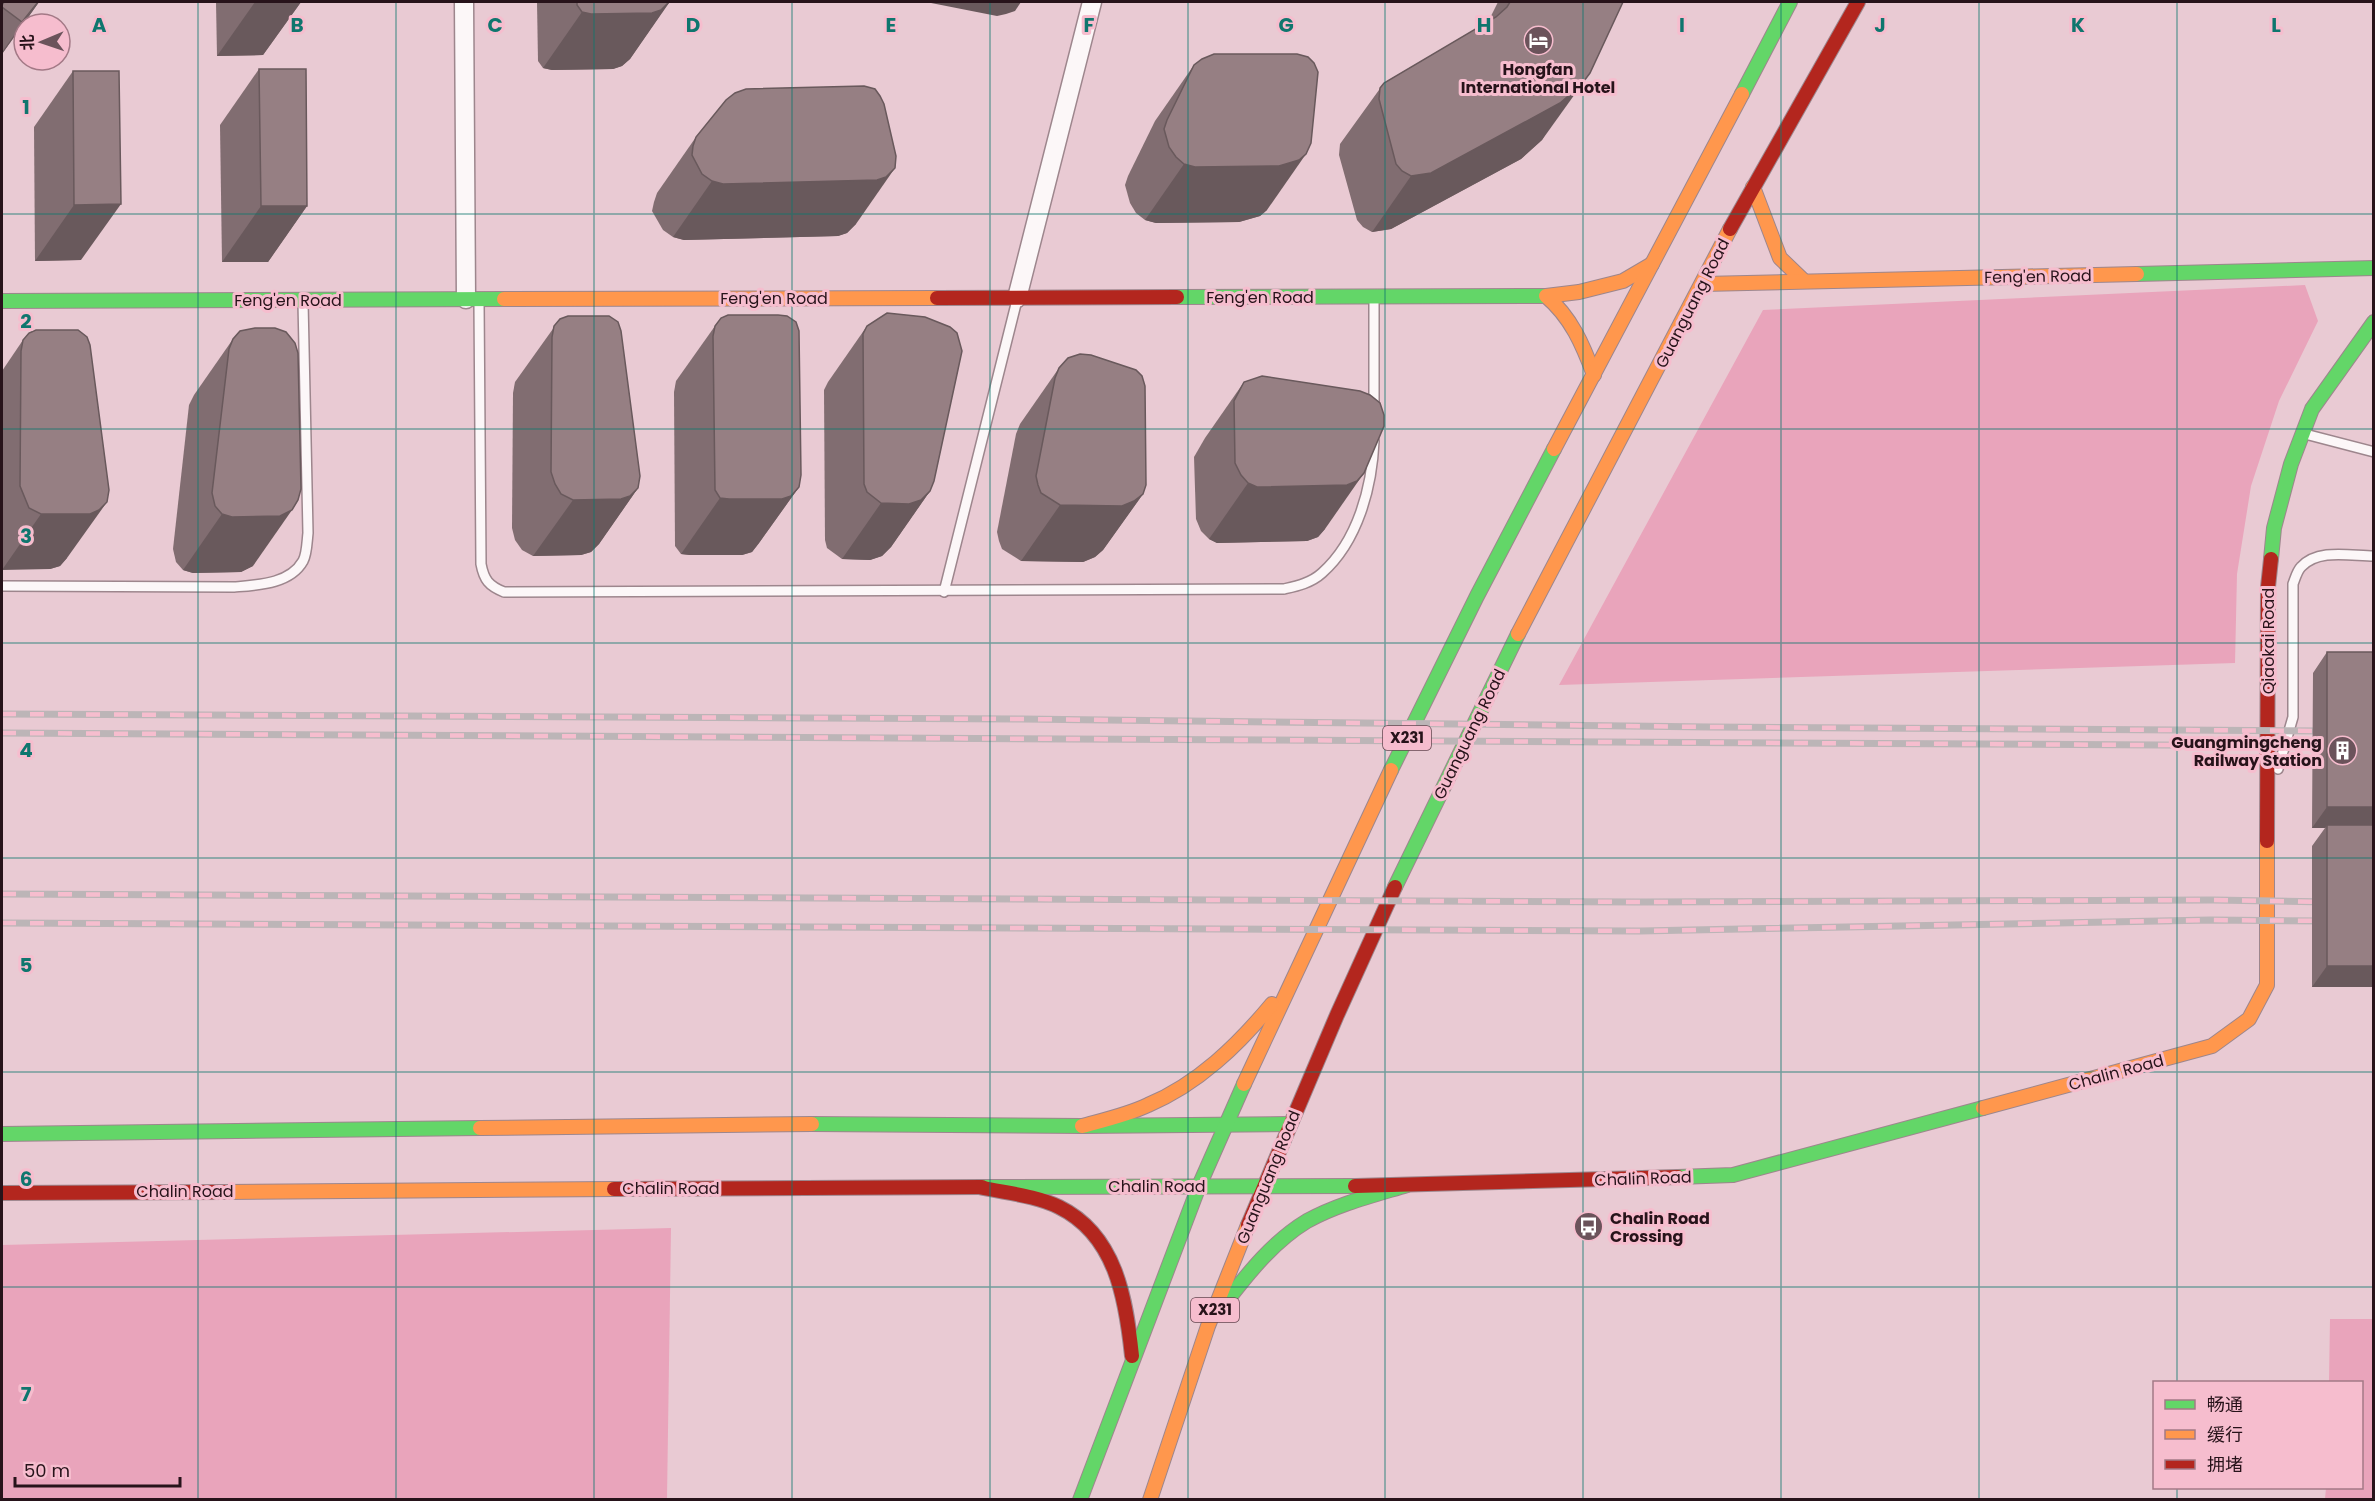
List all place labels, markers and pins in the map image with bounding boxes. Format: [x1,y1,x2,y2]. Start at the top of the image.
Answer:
hotel icon: Hongfan International Hotel [1522,25,1554,57]
place label: Hongfan International Hotel [1461,58,1615,99]
place label: Guangmingcheng Railway Station [2171,731,2322,772]
building icon: Guangmingcheng Railway Station [2327,735,2359,767]
place label: Chalin Road Crossing [1610,1207,1710,1248]
bus stop icon: Chalin Road Crossing [1573,1211,1605,1243]

